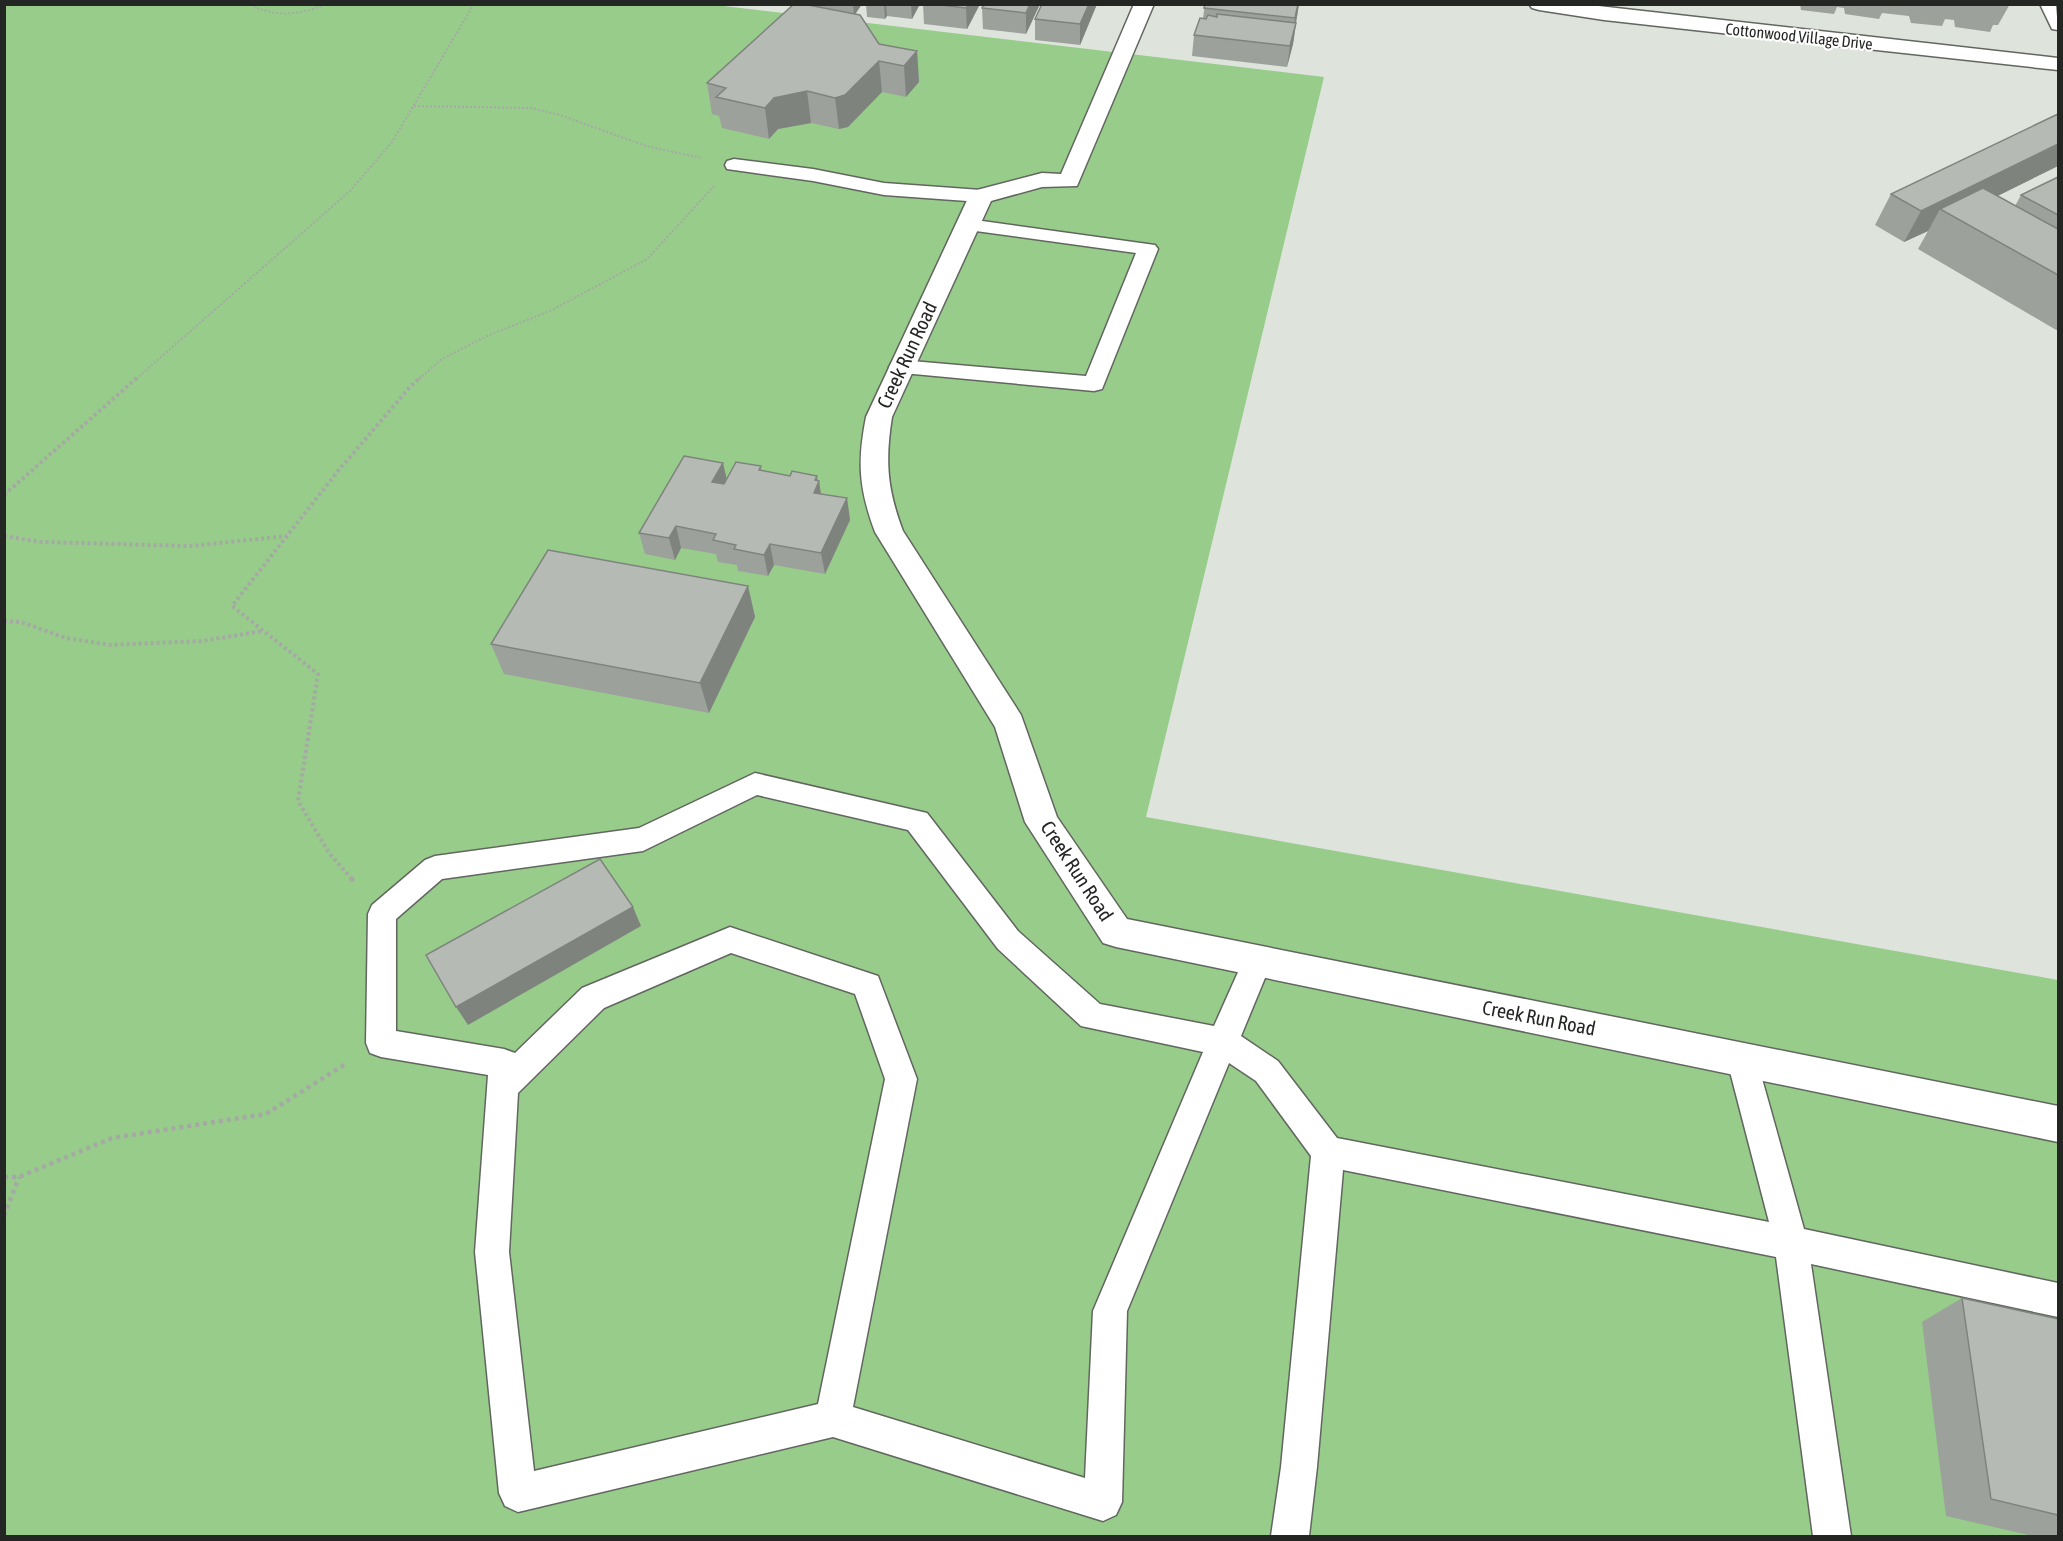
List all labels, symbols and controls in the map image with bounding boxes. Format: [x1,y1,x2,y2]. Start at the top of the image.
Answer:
street label: Cottonwood Village Drive [1724,19,1873,54]
street label: Creek Run Road [872,298,941,412]
street label: Creek Run Road [1037,816,1118,925]
street label: Creek Run Road [1481,995,1598,1040]

